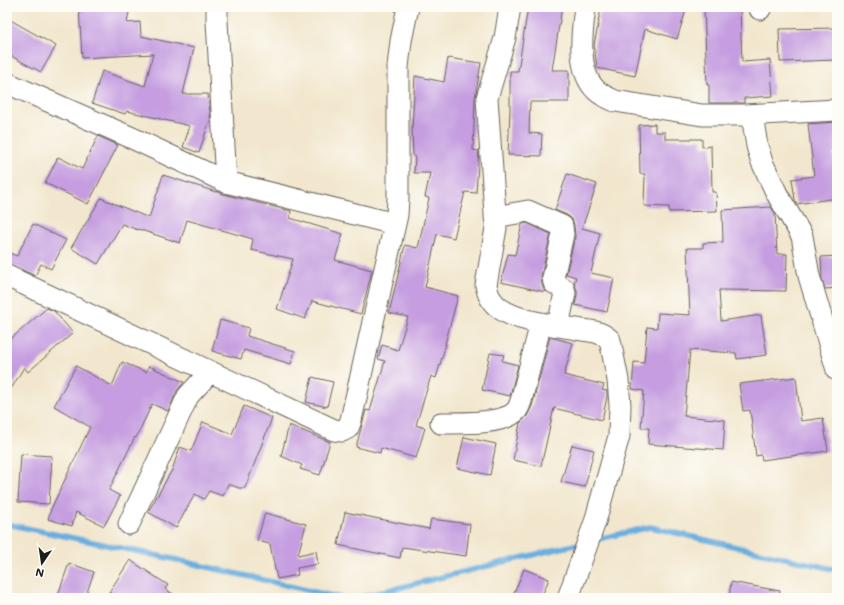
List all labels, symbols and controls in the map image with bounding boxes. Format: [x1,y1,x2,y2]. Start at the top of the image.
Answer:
north arrow [22,543,62,583]
text: N [34,565,45,581]

